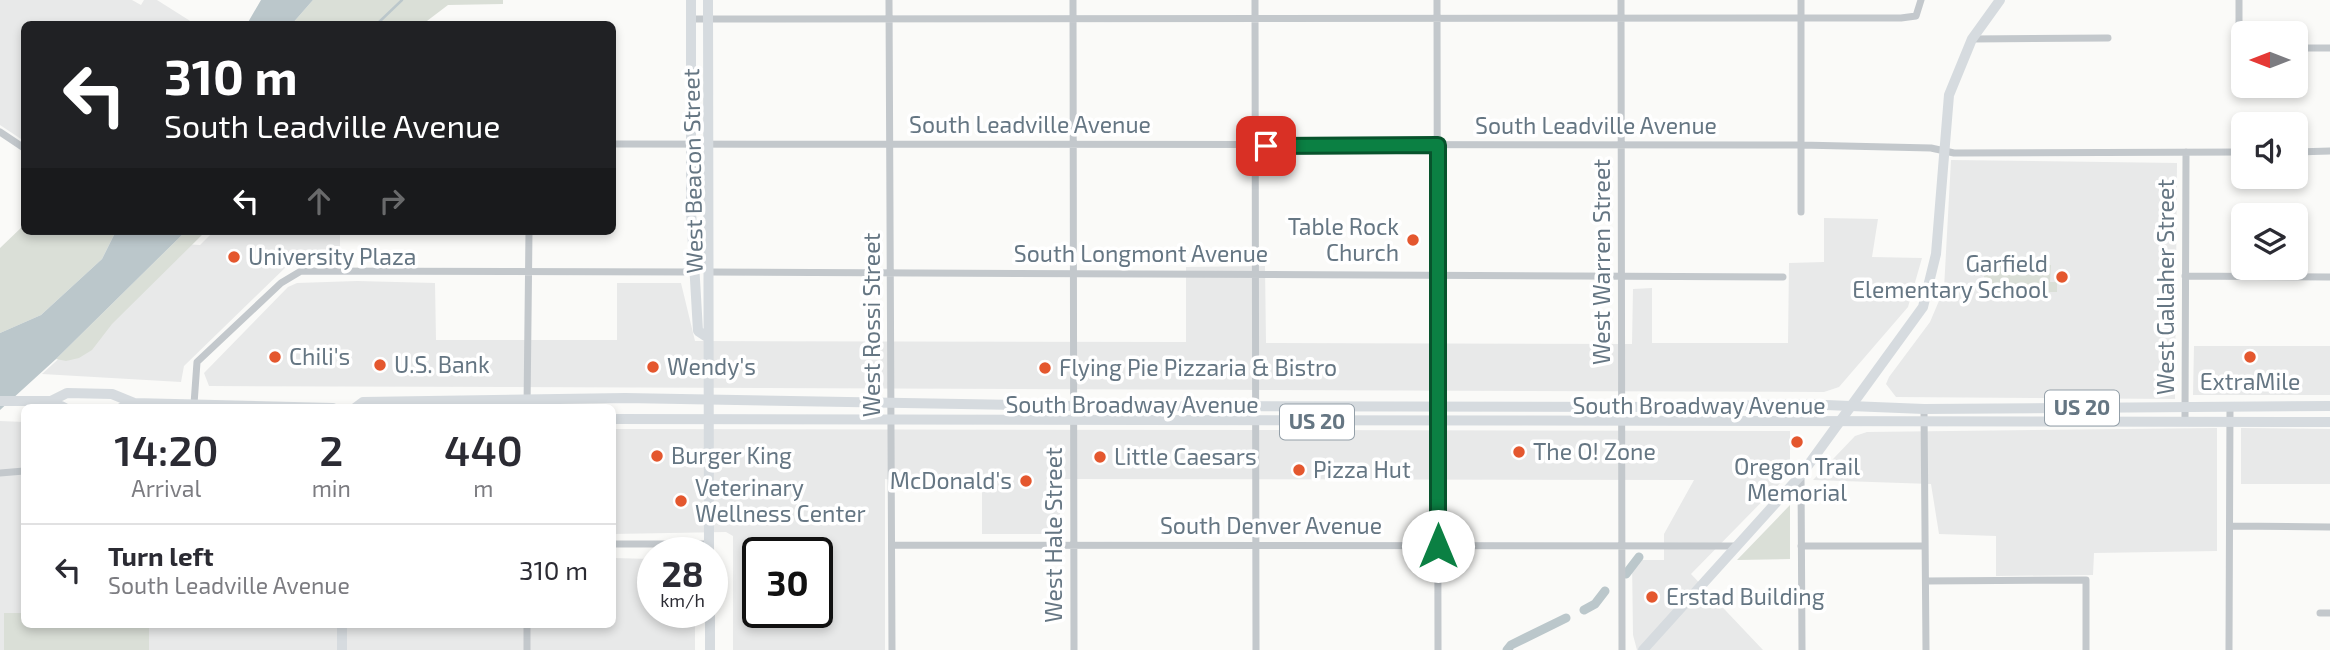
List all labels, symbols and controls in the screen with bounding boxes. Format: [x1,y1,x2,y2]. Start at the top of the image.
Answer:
north arrow [2231,21,2308,98]
map controls [2231,21,2308,280]
text: 310 m [164,46,298,105]
icon: left [49,49,140,140]
street label: West Beacon Street [676,68,708,274]
text: South Leadville Avenue [164,106,500,144]
street label: South Leadville Avenue [909,110,1151,138]
street label: South Leadville Avenue [1475,111,1717,139]
button: sound [2231,112,2308,189]
pin [1236,116,1296,176]
icon: arrive [1247,127,1285,165]
street label: West Warren Street [1587,159,1615,365]
street label: West Gallaher Street [2151,179,2179,395]
icon: left [227,182,265,220]
icon: ahead [300,182,338,220]
icon: right [373,182,411,220]
button: layers [2231,203,2308,280]
place label: Table Rock Church [1288,212,1399,266]
street label: West Rossi Street [857,232,885,417]
marker: Table Rock Church [1405,232,1421,248]
street label: South Longmont Avenue [1014,239,1268,267]
place label: University Plaza [248,242,416,270]
marker: University Plaza [226,249,242,265]
place label: Garfield Elementary School [1852,249,2048,303]
marker: Garfield Elementary School [2054,269,2070,285]
place label: Chili's [289,342,350,370]
marker: Chili's [267,349,283,365]
marker: ExtraMile [2242,349,2258,365]
place label: U.S. Bank [394,350,490,378]
place label: Wendy's [667,352,756,380]
place label: Flying Pie Pizzaria & Bistro [1059,353,1337,381]
marker: U.S. Bank [372,357,388,373]
marker: Wendy's [645,359,661,375]
marker: Flying Pie Pizzaria & Bistro [1037,360,1053,376]
place label: ExtraMile [2200,367,2300,395]
street label: South Broadway Avenue [1005,390,1259,418]
road number: US 20 [2045,390,2119,426]
street label: South Broadway Avenue [1572,391,1826,419]
road number: US 20 [1280,404,1354,440]
text: 14:20 [114,424,219,474]
text: 2 [319,424,343,474]
text: 440 [444,424,523,474]
marker: Oregon Trail Memorial [1789,434,1805,450]
place label: The O! Zone [1533,437,1656,465]
place label: Burger King [671,441,792,469]
place label: Little Caesars [1114,442,1257,470]
marker: The O! Zone [1511,444,1527,460]
street label: West Hale Street [1039,447,1067,623]
marker: Burger King [649,448,665,464]
marker: Little Caesars [1092,449,1108,465]
place label: Oregon Trail Memorial [1734,452,1860,506]
place label: Pizza Hut [1313,455,1411,483]
marker: Pizza Hut [1291,462,1307,478]
place label: McDonald's [890,466,1012,494]
place label: Veterinary Wellness Center [695,473,866,527]
marker: McDonald's [1018,473,1034,489]
text: Arrival [131,474,201,502]
text: min [312,474,351,502]
text: m [473,474,494,502]
marker: Veterinary Wellness Center [673,493,689,509]
position arrow [1401,509,1475,583]
street label: South Denver Avenue [1160,511,1382,539]
speed limit sign: 30 [742,537,833,628]
text: Turn left [108,540,214,571]
icon: left [49,551,87,589]
text: 28 [661,552,704,594]
text: 310 m [519,554,588,585]
text: South Leadville Avenue [108,571,350,599]
place label: Erstad Building [1666,582,1825,610]
text: km/h [660,589,705,611]
marker: Erstad Building [1644,589,1660,605]

